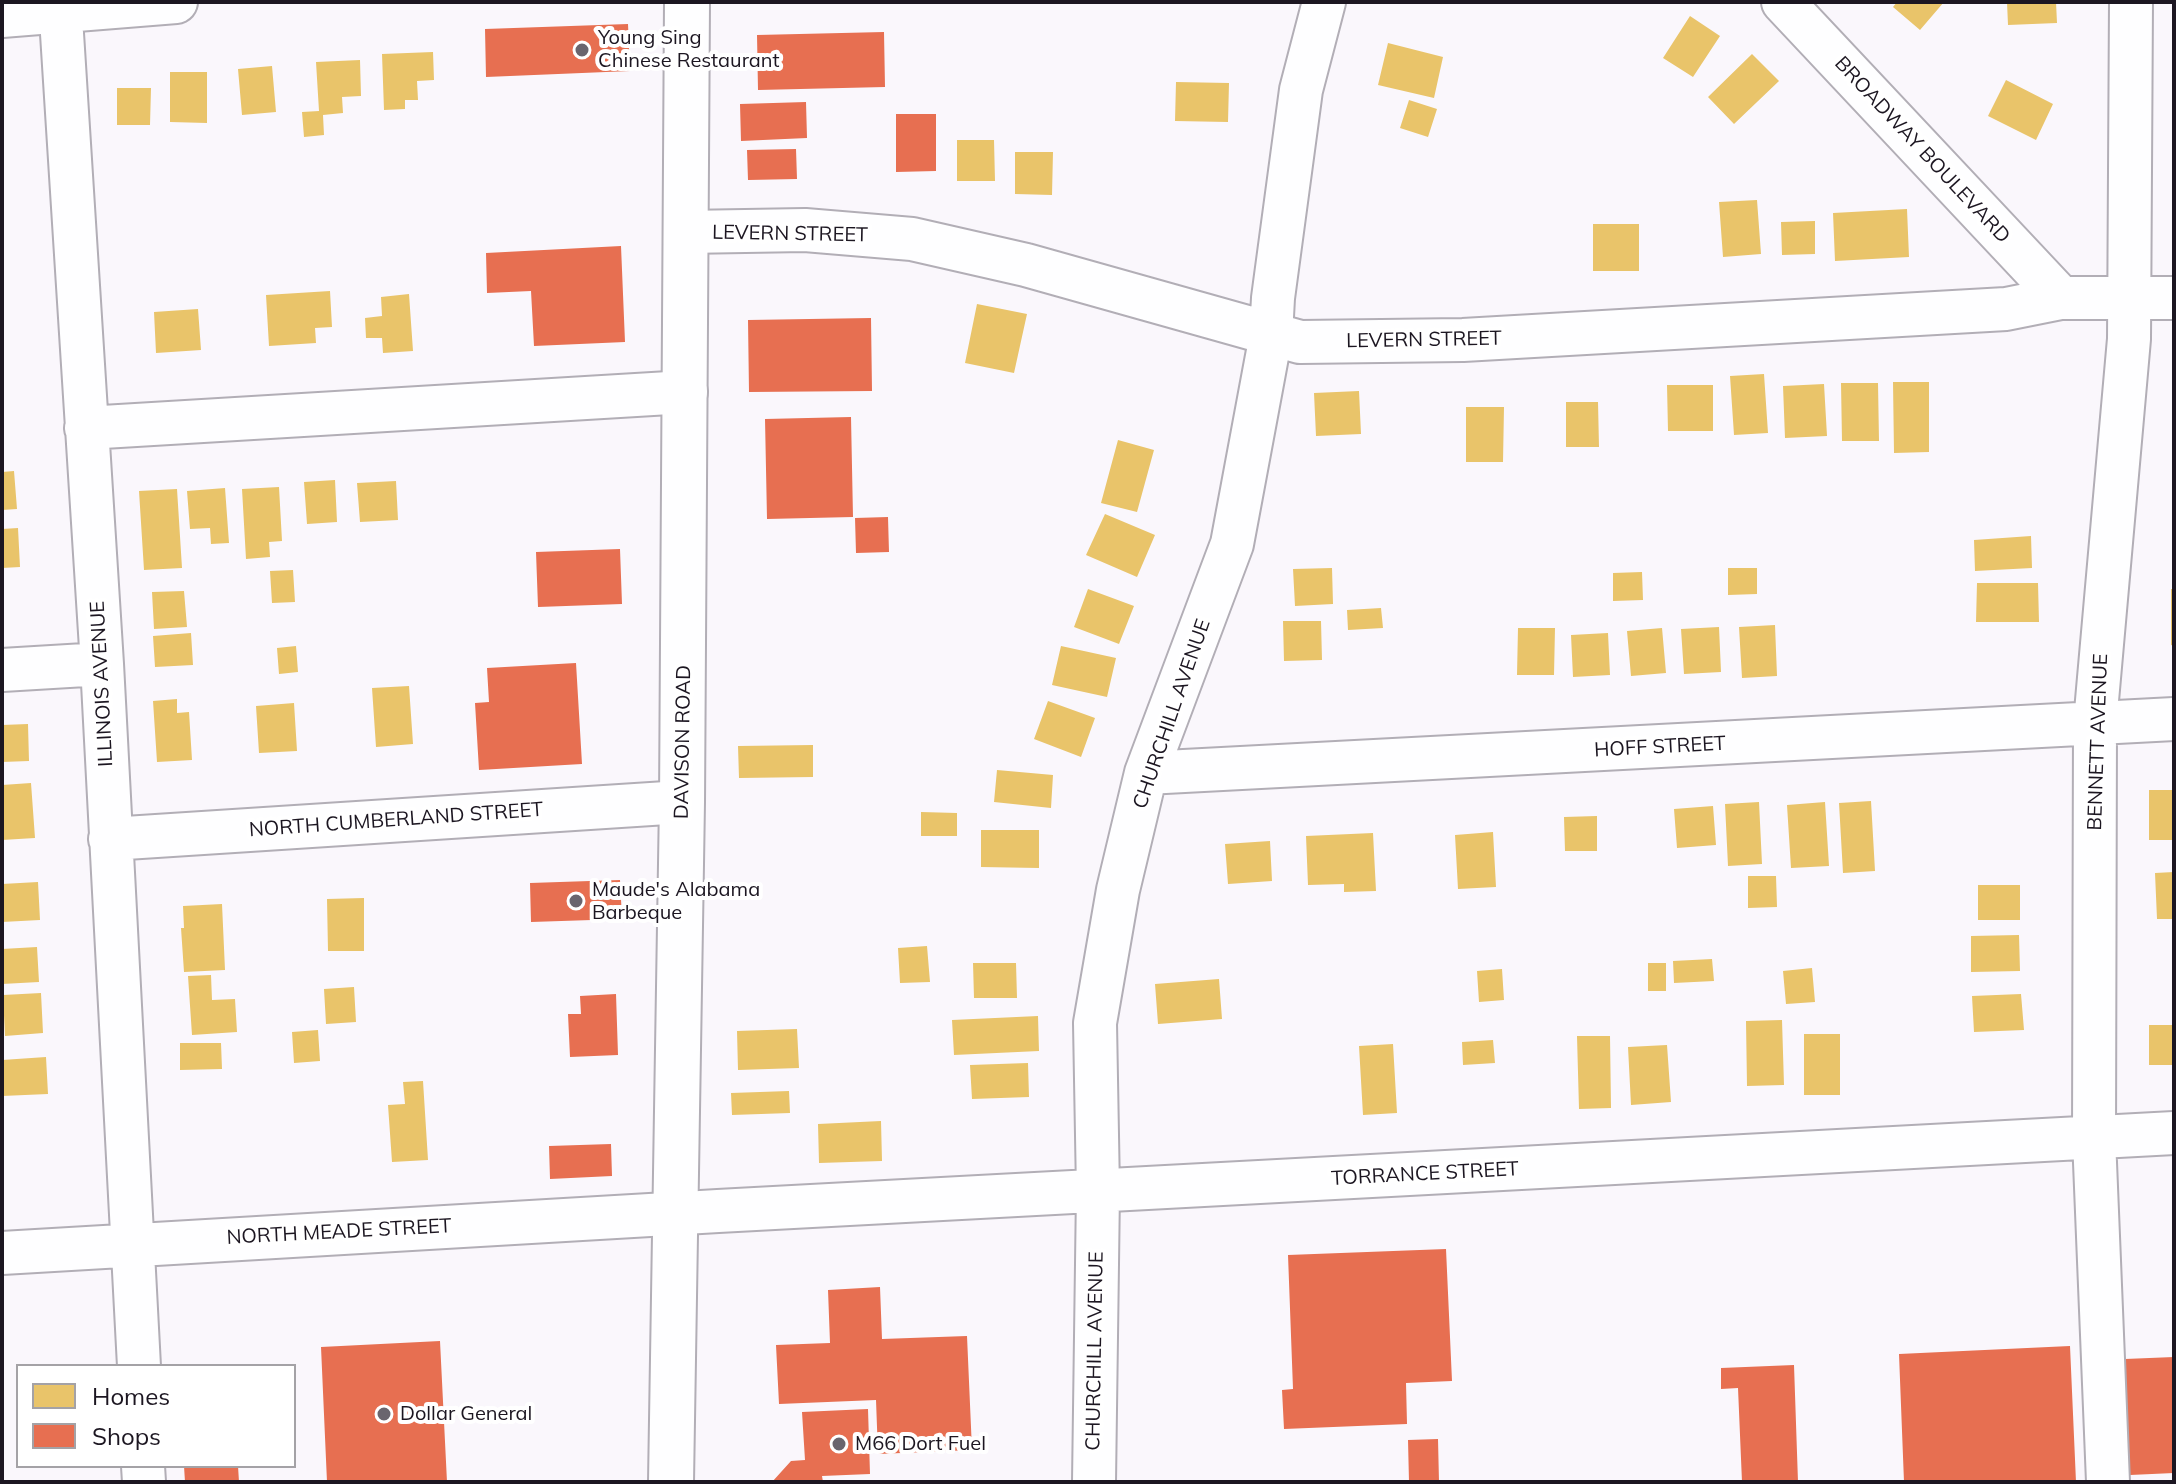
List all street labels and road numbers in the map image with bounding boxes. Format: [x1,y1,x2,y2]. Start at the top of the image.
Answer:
street label: BROADWAY BOULEVARD [1829,52,2015,248]
street label: LEVERN STREET [712,221,868,247]
street label: LEVERN STREET [1346,327,1502,353]
street label: ILLINOIS AVENUE [86,600,118,768]
street label: CHURCHILL AVENUE [1128,616,1216,812]
street label: BENNETT AVENUE [2083,653,2113,831]
street label: DAVISON ROAD [670,665,696,819]
street label: HOFF STREET [1594,732,1726,762]
street label: NORTH CUMBERLAND STREET [248,798,544,842]
street label: TORRANCE STREET [1331,1157,1519,1191]
street label: NORTH MEADE STREET [226,1214,452,1250]
street label: CHURCHILL AVENUE [1081,1251,1109,1451]

